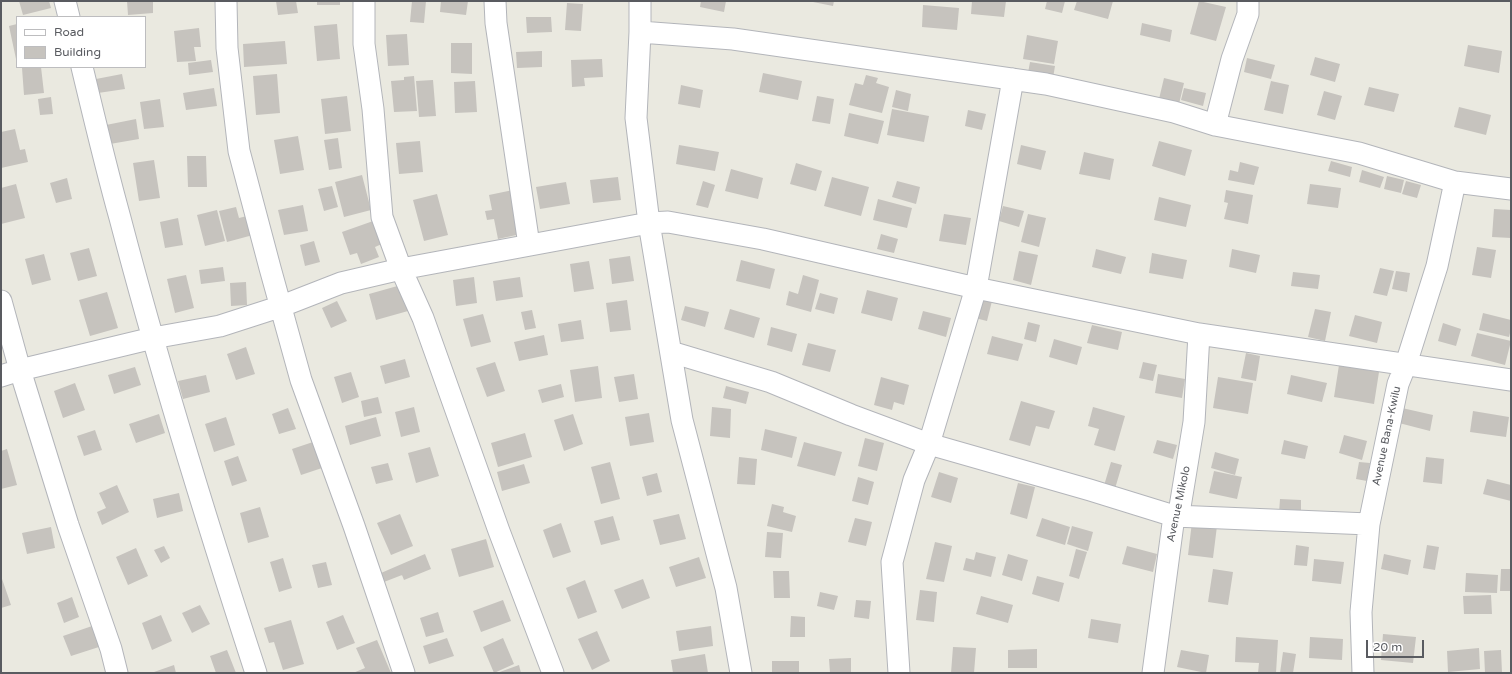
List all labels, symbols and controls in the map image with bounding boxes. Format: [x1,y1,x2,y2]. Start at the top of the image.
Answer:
legend [16,16,146,68]
text: Road [54,25,84,39]
text: Building [54,45,101,59]
street label: Avenue Bana-Kwilu [1370,385,1404,487]
street label: Avenue Mikolo [1164,465,1194,543]
scale bar [1368,632,1426,658]
text: 20 m [1373,640,1402,654]

